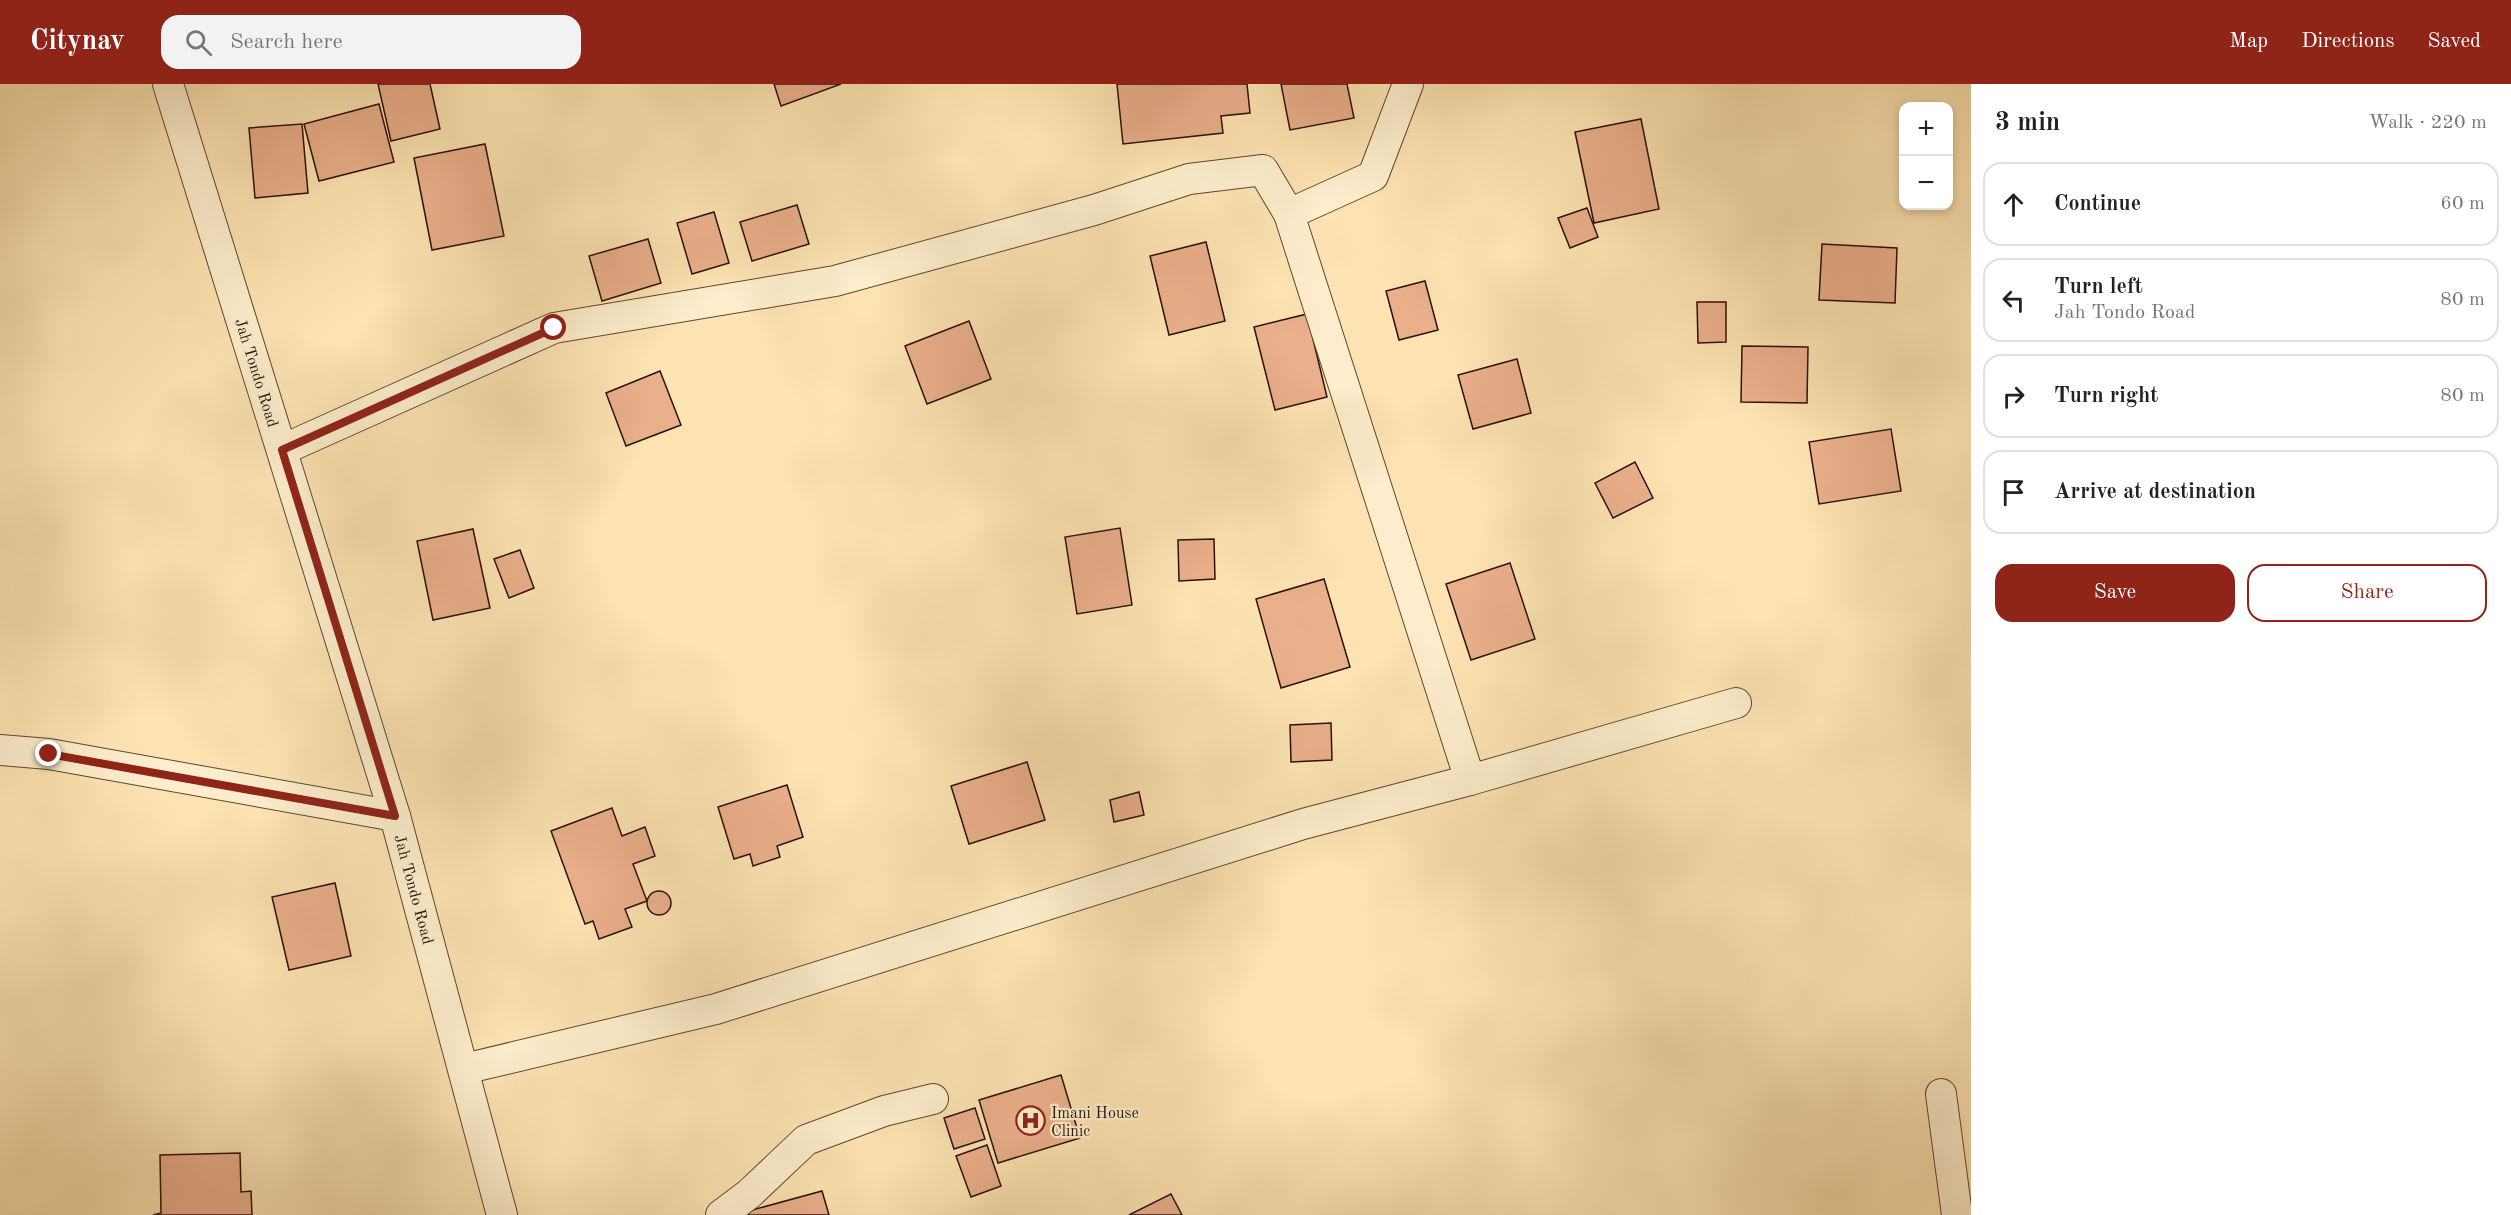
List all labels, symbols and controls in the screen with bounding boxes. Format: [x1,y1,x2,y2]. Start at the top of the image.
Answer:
search box [161,15,581,69]
icon: search [182,26,215,59]
text: Citynav [30,28,125,56]
text: Search here [230,31,343,53]
text: Map [2229,31,2268,52]
text: Directions [2301,31,2395,52]
text: Saved [2428,31,2481,52]
map controls [1899,102,1953,210]
button: + [1899,102,1953,156]
text: 3 min [1995,110,2060,136]
text: Walk · 220 m [2368,113,2487,133]
button: − [1899,156,1953,210]
icon: ahead [1997,188,2030,221]
text: Continue [2054,193,2141,215]
text: 60 m [2440,194,2485,214]
text: Turn left [2054,276,2143,298]
icon: left [1997,284,2030,317]
text: 80 m [2440,290,2485,310]
text: Jah Tondo Road [2054,303,2195,323]
route start [540,314,566,340]
street label: Jah Tondo Road [231,317,280,429]
icon: right [1997,380,2030,413]
text: Turn right [2054,385,2158,407]
text: 80 m [2440,386,2485,406]
icon: arrive [1997,476,2030,509]
text: Arrive at destination [2054,481,2256,503]
button: Save [1995,564,2235,622]
button: Share [2247,564,2487,622]
route end [35,740,61,766]
street label: Jah Tondo Road [390,833,435,946]
hospital icon: Imani House Clinic [1014,1105,1046,1137]
place label: Imani House Clinic [1051,1106,1139,1140]

